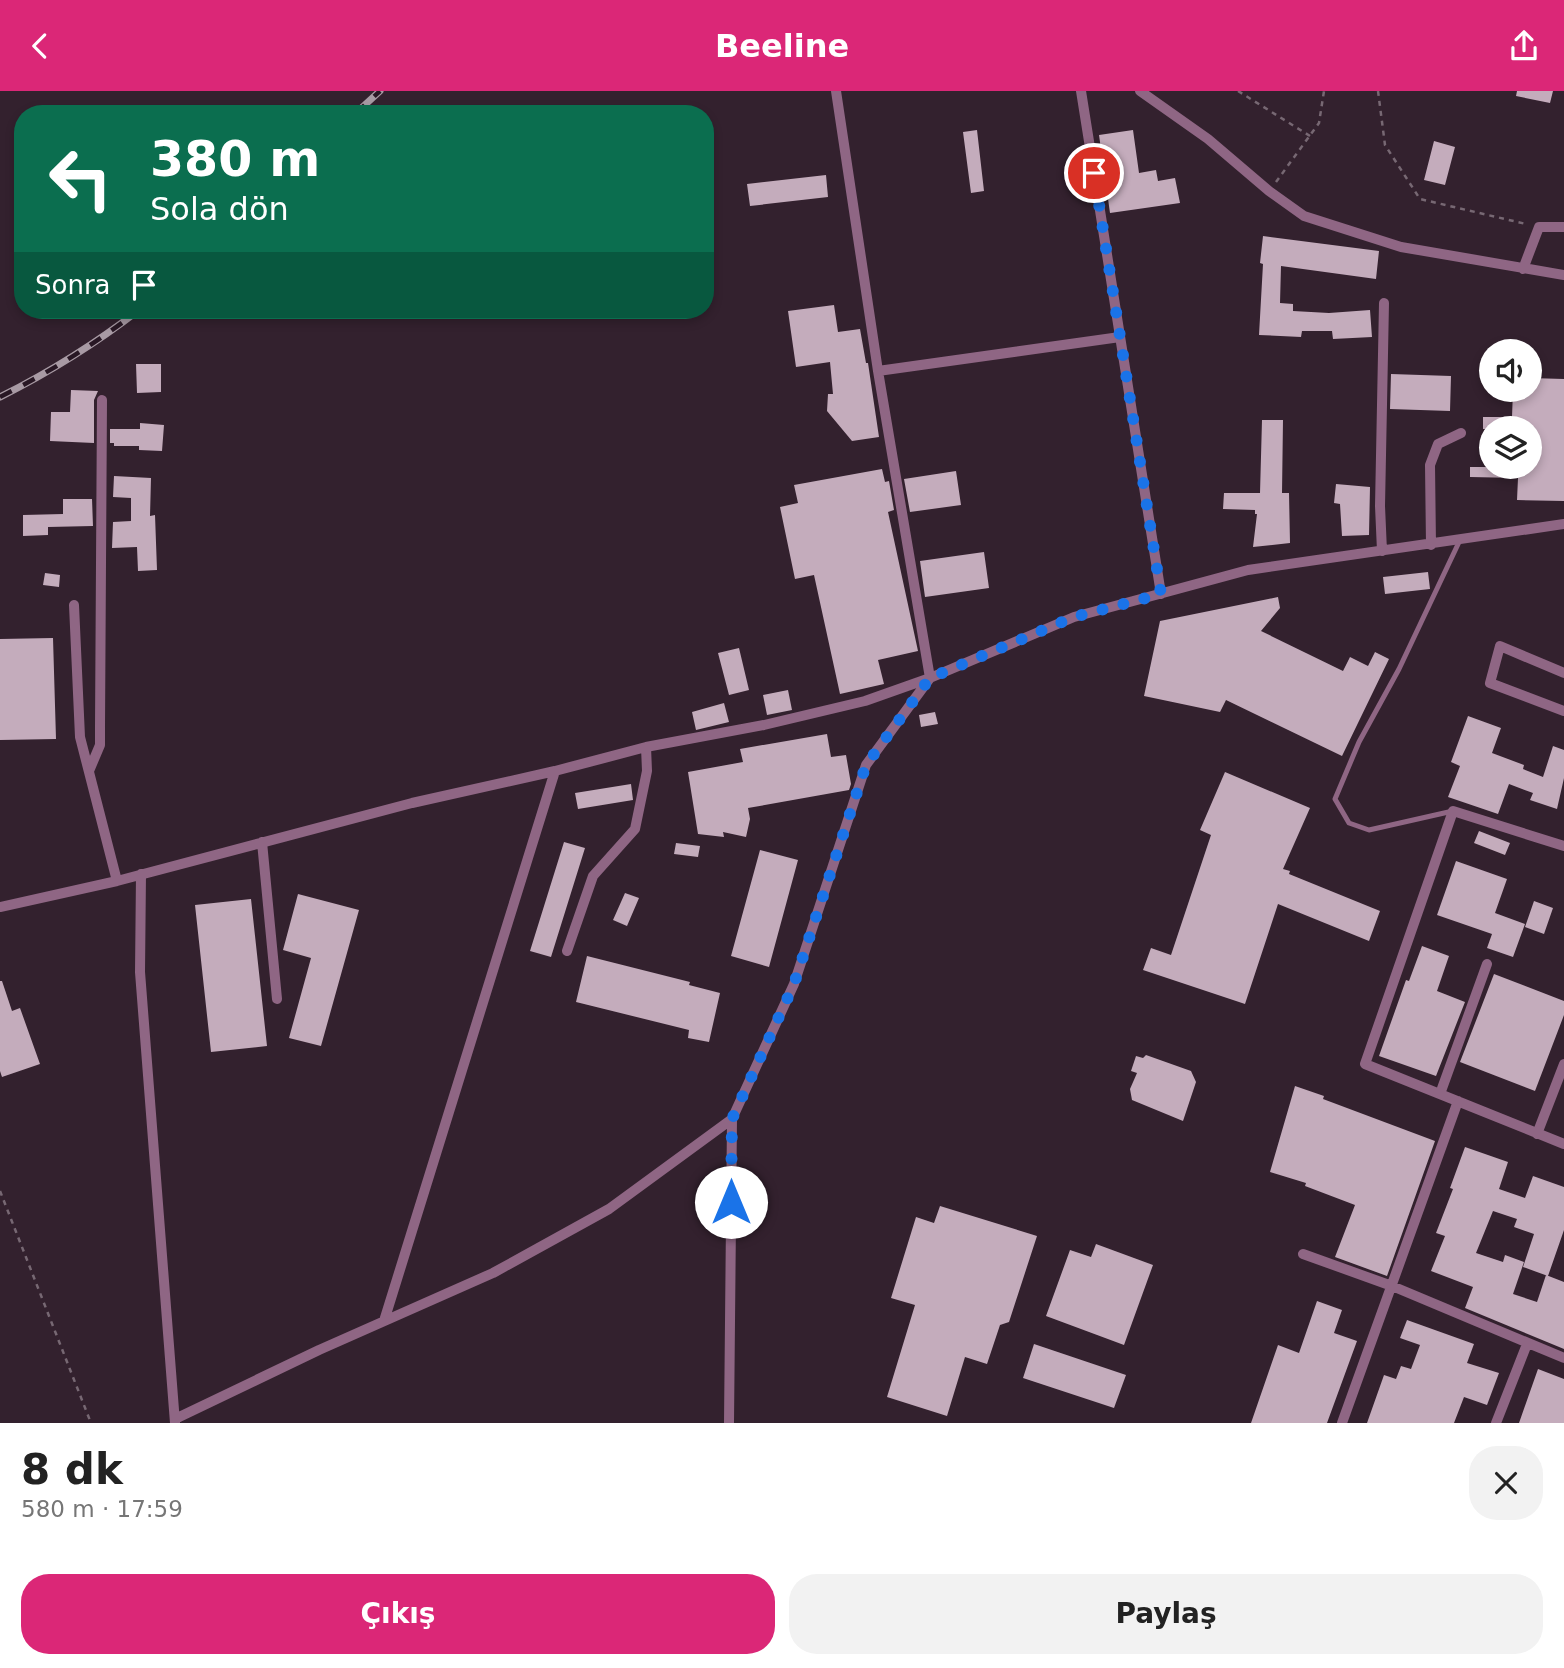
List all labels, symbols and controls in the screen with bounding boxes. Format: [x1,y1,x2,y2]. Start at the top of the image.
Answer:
icon: back [21,27,59,65]
text: Beeline [715,27,849,65]
icon: share [1505,27,1543,65]
text: 380 m [150,131,320,188]
icon: left [35,133,126,224]
pin [1064,143,1124,203]
icon: arrive [1075,154,1113,192]
text: Sola dön [150,190,289,228]
icon: arrive [125,266,163,304]
text: Sonra [35,270,111,300]
map controls [1479,339,1542,479]
button: sound [1479,339,1542,402]
button: layers [1479,416,1542,479]
position arrow [694,1165,768,1239]
text: 8 dk [21,1445,123,1494]
button: close [1469,1446,1543,1520]
text: 580 m · 17:59 [21,1496,183,1522]
button: Çıkış [21,1574,775,1654]
button: Paylaş [789,1574,1543,1654]

